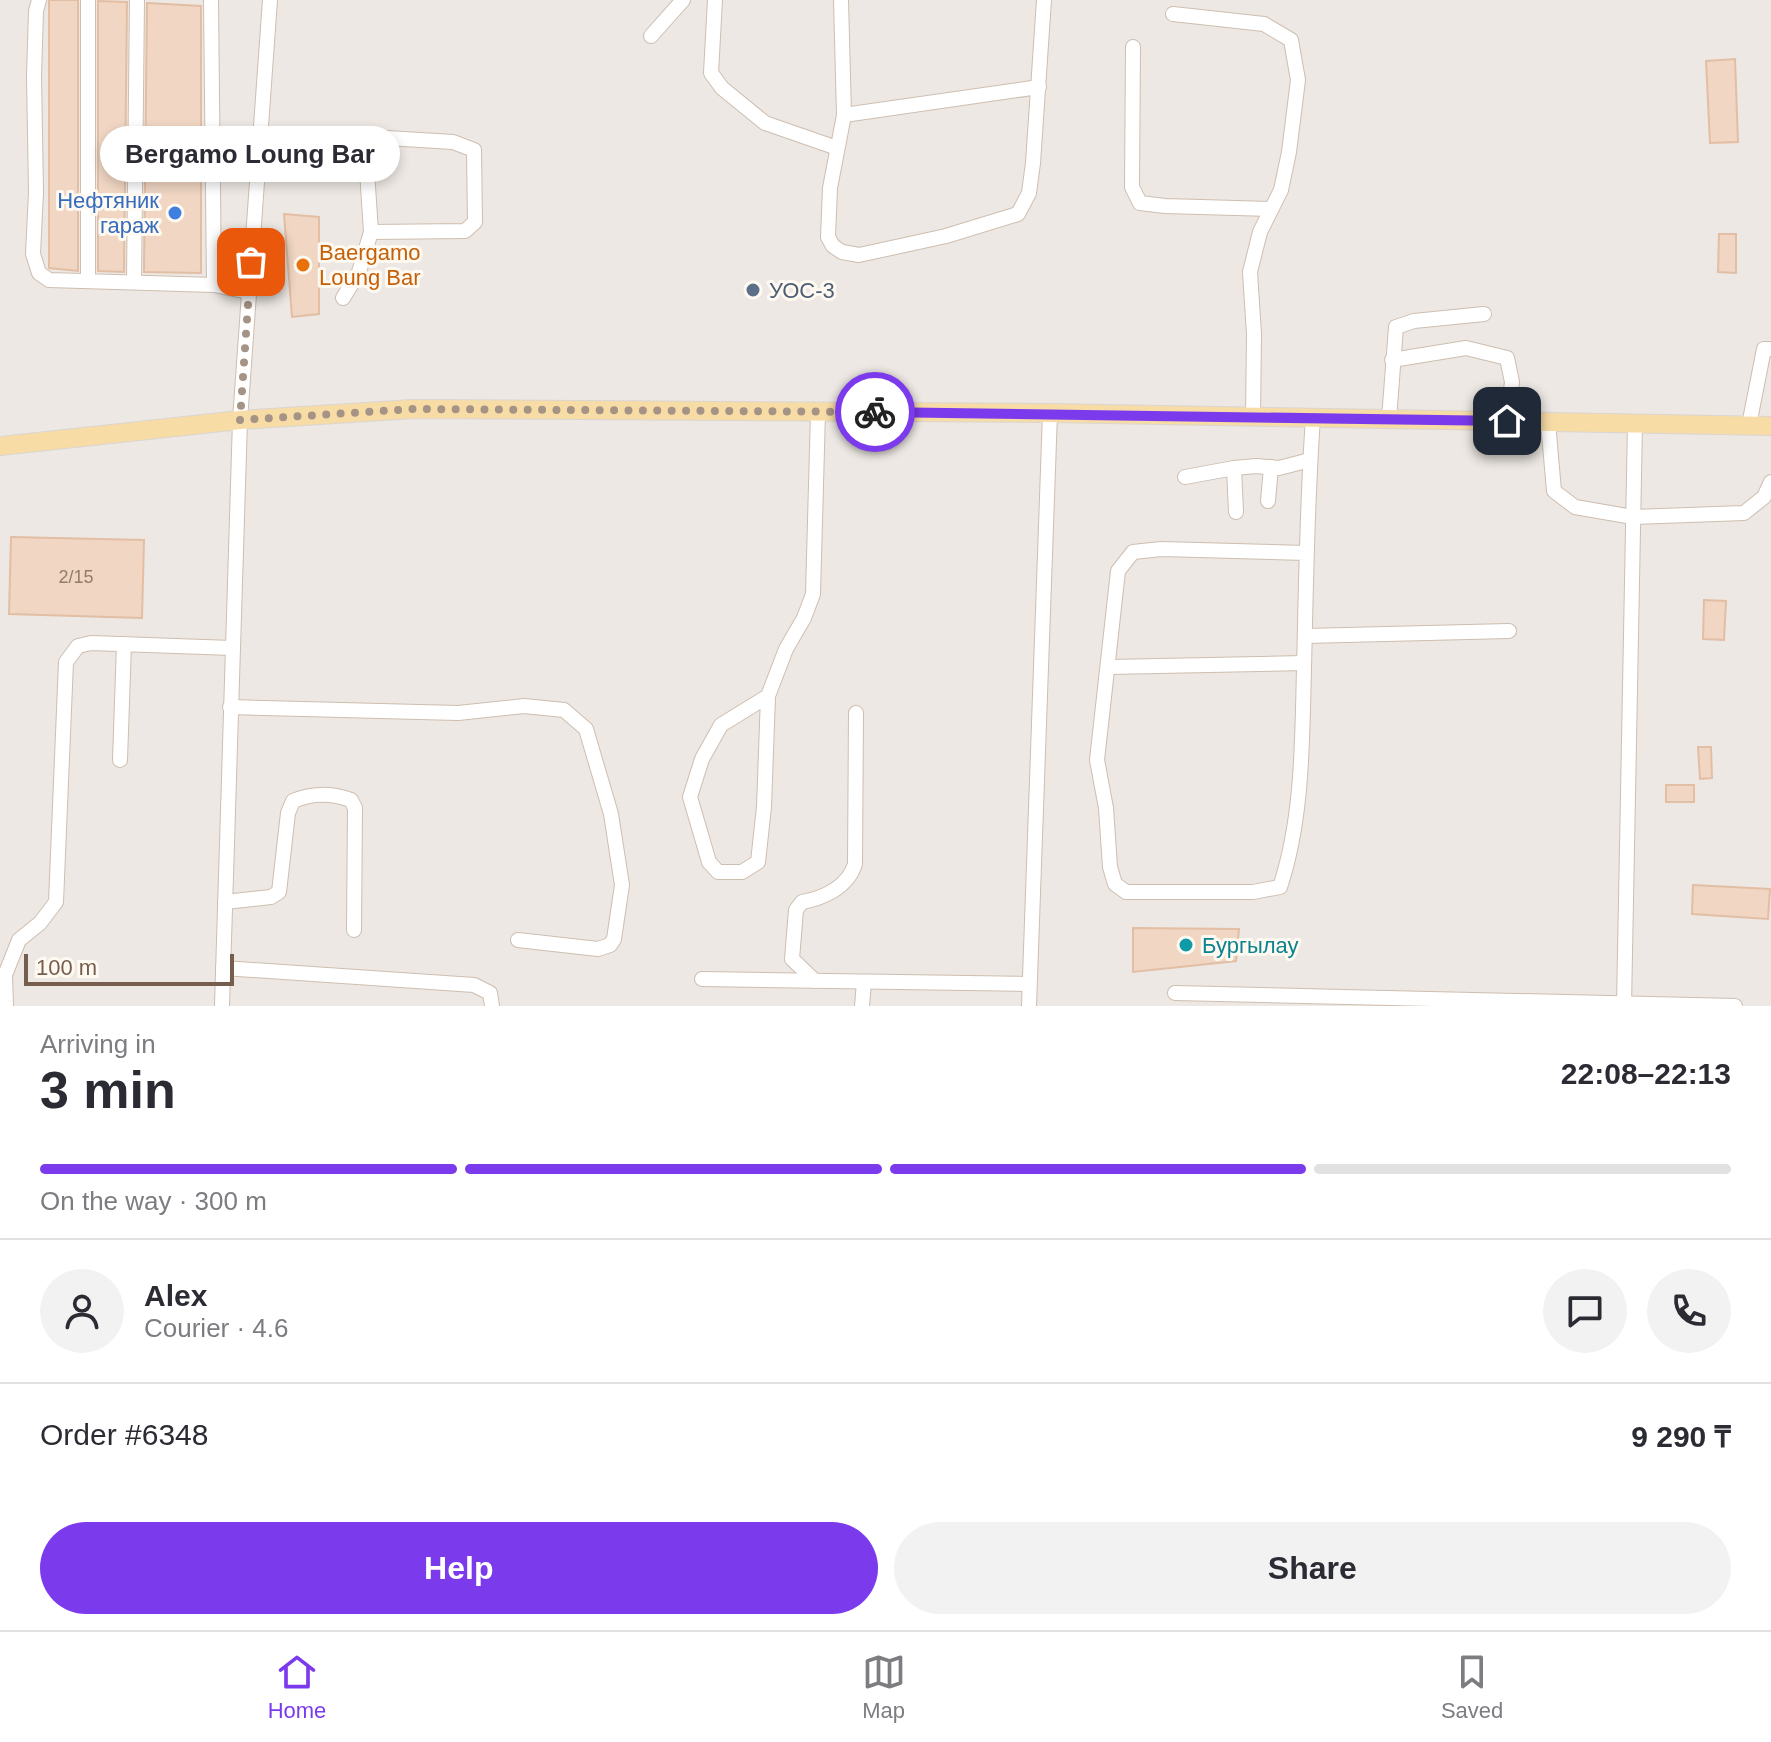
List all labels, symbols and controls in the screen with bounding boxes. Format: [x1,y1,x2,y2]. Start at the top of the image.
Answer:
callout: Bergamo Loung Bar [101,126,401,182]
text: Bergamo Loung Bar [125,139,375,169]
place label: Нефтяник гараж [57,188,159,238]
marker: Нефтяник гараж [166,204,184,222]
pin [217,228,285,296]
icon: bag [229,240,273,284]
place label: Baergamo Loung Bar [319,240,421,290]
marker: Baergamo Loung Bar [294,256,312,274]
place label: УОС-3 [769,278,835,303]
marker: УОС-3 [744,281,762,299]
courier [835,372,915,452]
pin [1473,387,1541,455]
icon: bike [853,390,897,434]
icon: home [1485,399,1529,443]
house number: 2/15 [58,567,94,587]
place label: Бургылау [1202,933,1299,958]
marker: Бургылау [1177,936,1195,954]
scale bar [24,950,234,986]
text: 100 m [36,955,97,980]
text: Arriving in [40,1029,156,1059]
text: 22:08–22:13 [1561,1057,1731,1090]
text: 3 min [40,1061,176,1119]
text: On the way · 300 m [40,1186,267,1216]
button: person [40,1269,124,1353]
button: chat [1543,1269,1627,1353]
button: phone [1647,1269,1731,1353]
text: Alex [144,1279,207,1312]
text: Courier · 4.6 [144,1313,289,1343]
text: Order #6348 [40,1418,208,1451]
text: 9 290 ₸ [1631,1420,1731,1453]
button: Help [40,1522,878,1614]
button: Share [894,1522,1731,1614]
tab: Home [268,1650,326,1724]
tab: Map [862,1650,906,1724]
tab: Saved [1441,1650,1503,1724]

